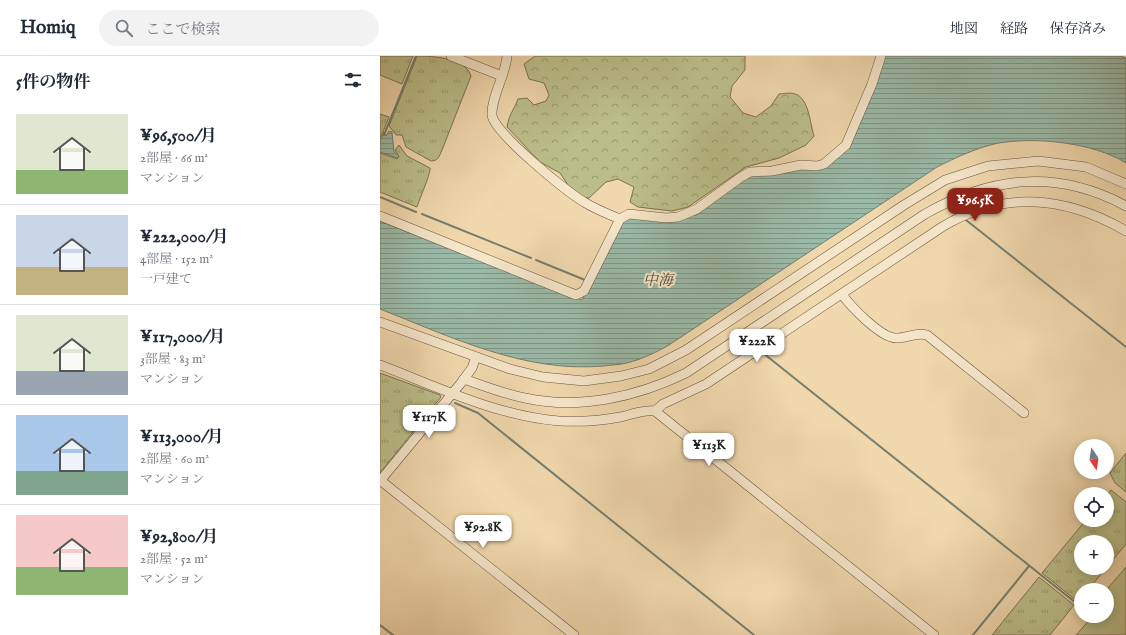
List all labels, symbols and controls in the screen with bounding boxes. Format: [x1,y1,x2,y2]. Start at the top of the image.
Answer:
search box [99,10,379,46]
text: Homiq [20,16,75,40]
icon: search [113,17,135,39]
text: ここで検索 [145,20,220,39]
text: 地図 [950,20,978,38]
text: 経路 [1000,20,1028,38]
text: 保存済み [1050,20,1106,38]
icon: filters [342,69,364,91]
text: 5件の物件 [16,72,90,93]
text: ¥96,500/月 [140,126,217,147]
icon: home [48,130,96,178]
text: 2部屋 · 66 m² [140,150,208,167]
text: マンション [140,170,204,187]
pin: ¥96.5K [942,188,1008,222]
text: ¥96.5K [956,192,994,209]
text: ¥222,000/月 [140,227,229,248]
icon: home [48,231,96,279]
text: 4部屋 · 152 m² [140,251,213,268]
text: 一戸建て [140,271,192,288]
water label: 中海 [643,271,675,290]
text: ¥117,000/月 [140,327,225,348]
pin: ¥222K [729,329,785,363]
icon: home [48,331,96,379]
text: ¥222K [738,333,776,350]
text: 3部屋 · 83 m² [140,351,206,368]
text: マンション [140,371,204,388]
pin: ¥117K [401,405,457,439]
text: ¥117K [412,409,446,426]
text: ¥113,000/月 [140,427,224,448]
icon: home [48,431,96,479]
pin: ¥113K [681,433,737,467]
text: ¥113K [692,437,726,454]
north arrow [1074,439,1114,479]
map controls [1074,439,1114,623]
text: 2部屋 · 60 m² [140,451,209,468]
text: マンション [140,471,204,488]
button: locate [1074,487,1114,527]
pin: ¥92.8K [450,515,516,549]
text: ¥92.8K [464,519,502,536]
text: ¥92,800/月 [140,527,218,548]
icon: home [48,531,96,579]
button: + [1074,535,1114,575]
text: 2部屋 · 52 m² [140,551,208,568]
text: マンション [140,571,204,588]
button: − [1074,583,1114,623]

